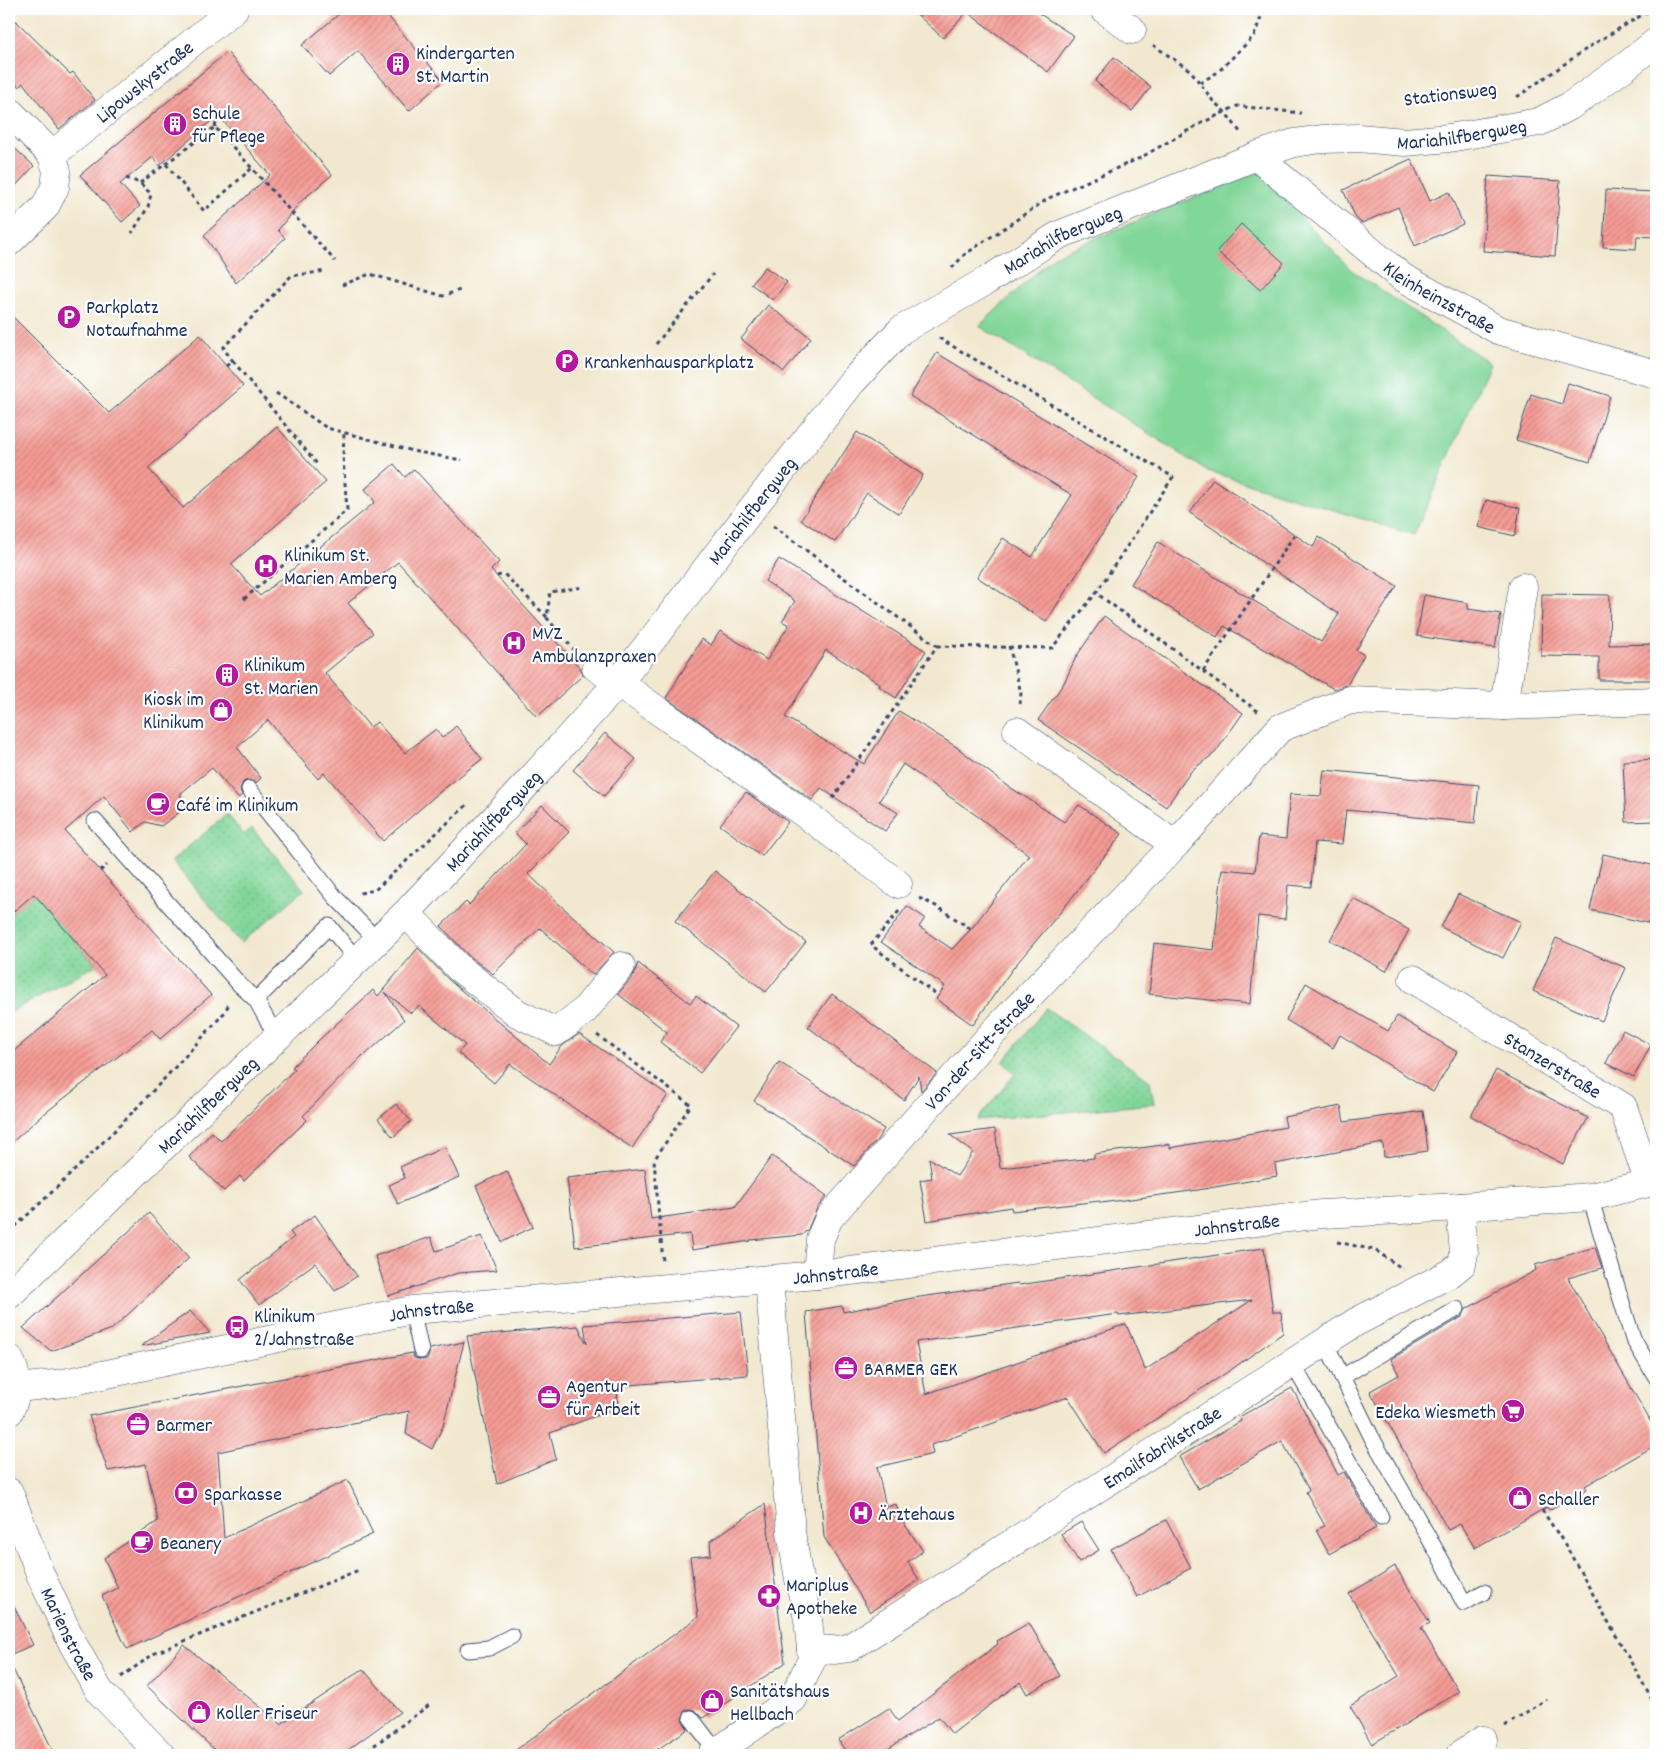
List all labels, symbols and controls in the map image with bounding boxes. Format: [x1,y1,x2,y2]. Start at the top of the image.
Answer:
street label: Lipowskystraße [91,35,201,132]
place label: Kindergarten St. Martin [416,41,515,92]
building icon: Kindergarten St. Martin [385,51,411,77]
street label: Stationsweg [1402,76,1499,116]
place label: Schule für Pflege [192,101,265,152]
building icon: Schule für Pflege [162,111,188,137]
street label: Mariahilfbergweg [1396,113,1529,159]
street label: Mariahilfbergweg [999,200,1127,284]
street label: Kleinheinzstraße [1376,256,1500,343]
place label: Parkplatz Notaufnahme [86,295,188,346]
parking icon: Parkplatz Notaufnahme [56,304,82,330]
parking icon: Krankenhausparkplatz [554,348,580,374]
place label: Krankenhausparkplatz [584,350,754,378]
street label: Mariahilfbergweg [703,452,805,572]
place label: Klinikum St. Marien Amberg [284,543,397,594]
hospital icon: Klinikum St. Marien Amberg [253,553,279,579]
place label: MVZ Ambulanzpraxen [532,621,656,672]
hospital icon: MVZ Ambulanzpraxen [501,630,527,656]
place label: Klinikum St. Marien [244,653,318,704]
building icon: Klinikum St. Marien [214,662,240,688]
place label: Kiosk im Klinikum [143,687,204,738]
shop icon: Kiosk im Klinikum [208,697,234,723]
street label: Mariahilfbergweg [440,765,550,879]
cafe icon: Café im Klinikum [145,791,171,817]
place label: Café im Klinikum [176,793,299,821]
street label: Von-der-Sitt-Straße [919,986,1043,1118]
street label: Stanzerstraße [1497,1026,1606,1108]
street label: Mariahilfbergweg [153,1051,266,1162]
street label: Jahnstraße [1193,1208,1282,1246]
street label: Jahnstraße [792,1257,880,1294]
street label: Jahnstraße [386,1294,476,1332]
place label: Klinikum 2/Jahnstraße [254,1304,355,1355]
bus stop icon: Klinikum 2/Jahnstraße [224,1314,250,1340]
office icon: BARMER GEK [833,1355,859,1381]
place label: BARMER GEK [864,1357,958,1385]
place label: Agentur für Arbeit [566,1374,641,1425]
office icon: Agentur für Arbeit [536,1384,562,1410]
supermarket icon: Edeka Wiesmeth [1500,1398,1526,1424]
place label: Edeka Wiesmeth [1375,1400,1496,1428]
street label: Emailfabrikstraße [1099,1401,1228,1498]
office icon: Barmer [125,1411,151,1437]
place label: Barmer [156,1413,213,1441]
bank icon: Sparkasse [173,1480,199,1506]
place label: Sparkasse [204,1482,282,1510]
shop icon: Schaller [1507,1485,1533,1511]
place label: Schaller [1538,1487,1600,1515]
hospital icon: Ärztehaus [848,1500,874,1526]
place label: Ärztehaus [878,1502,955,1530]
cafe icon: Beanery [129,1529,155,1555]
place label: Beanery [160,1531,222,1559]
place label: Mariplus Apotheke [786,1573,858,1624]
pharmacy icon: Mariplus Apotheke [756,1583,782,1609]
street label: Marienstraße [31,1584,102,1687]
place label: Sanitätshaus Hellbach [730,1679,830,1730]
shop icon: Sanitätshaus Hellbach [699,1688,725,1714]
shop icon: Koller Friseur [186,1699,212,1725]
place label: Koller Friseur [216,1701,318,1729]

